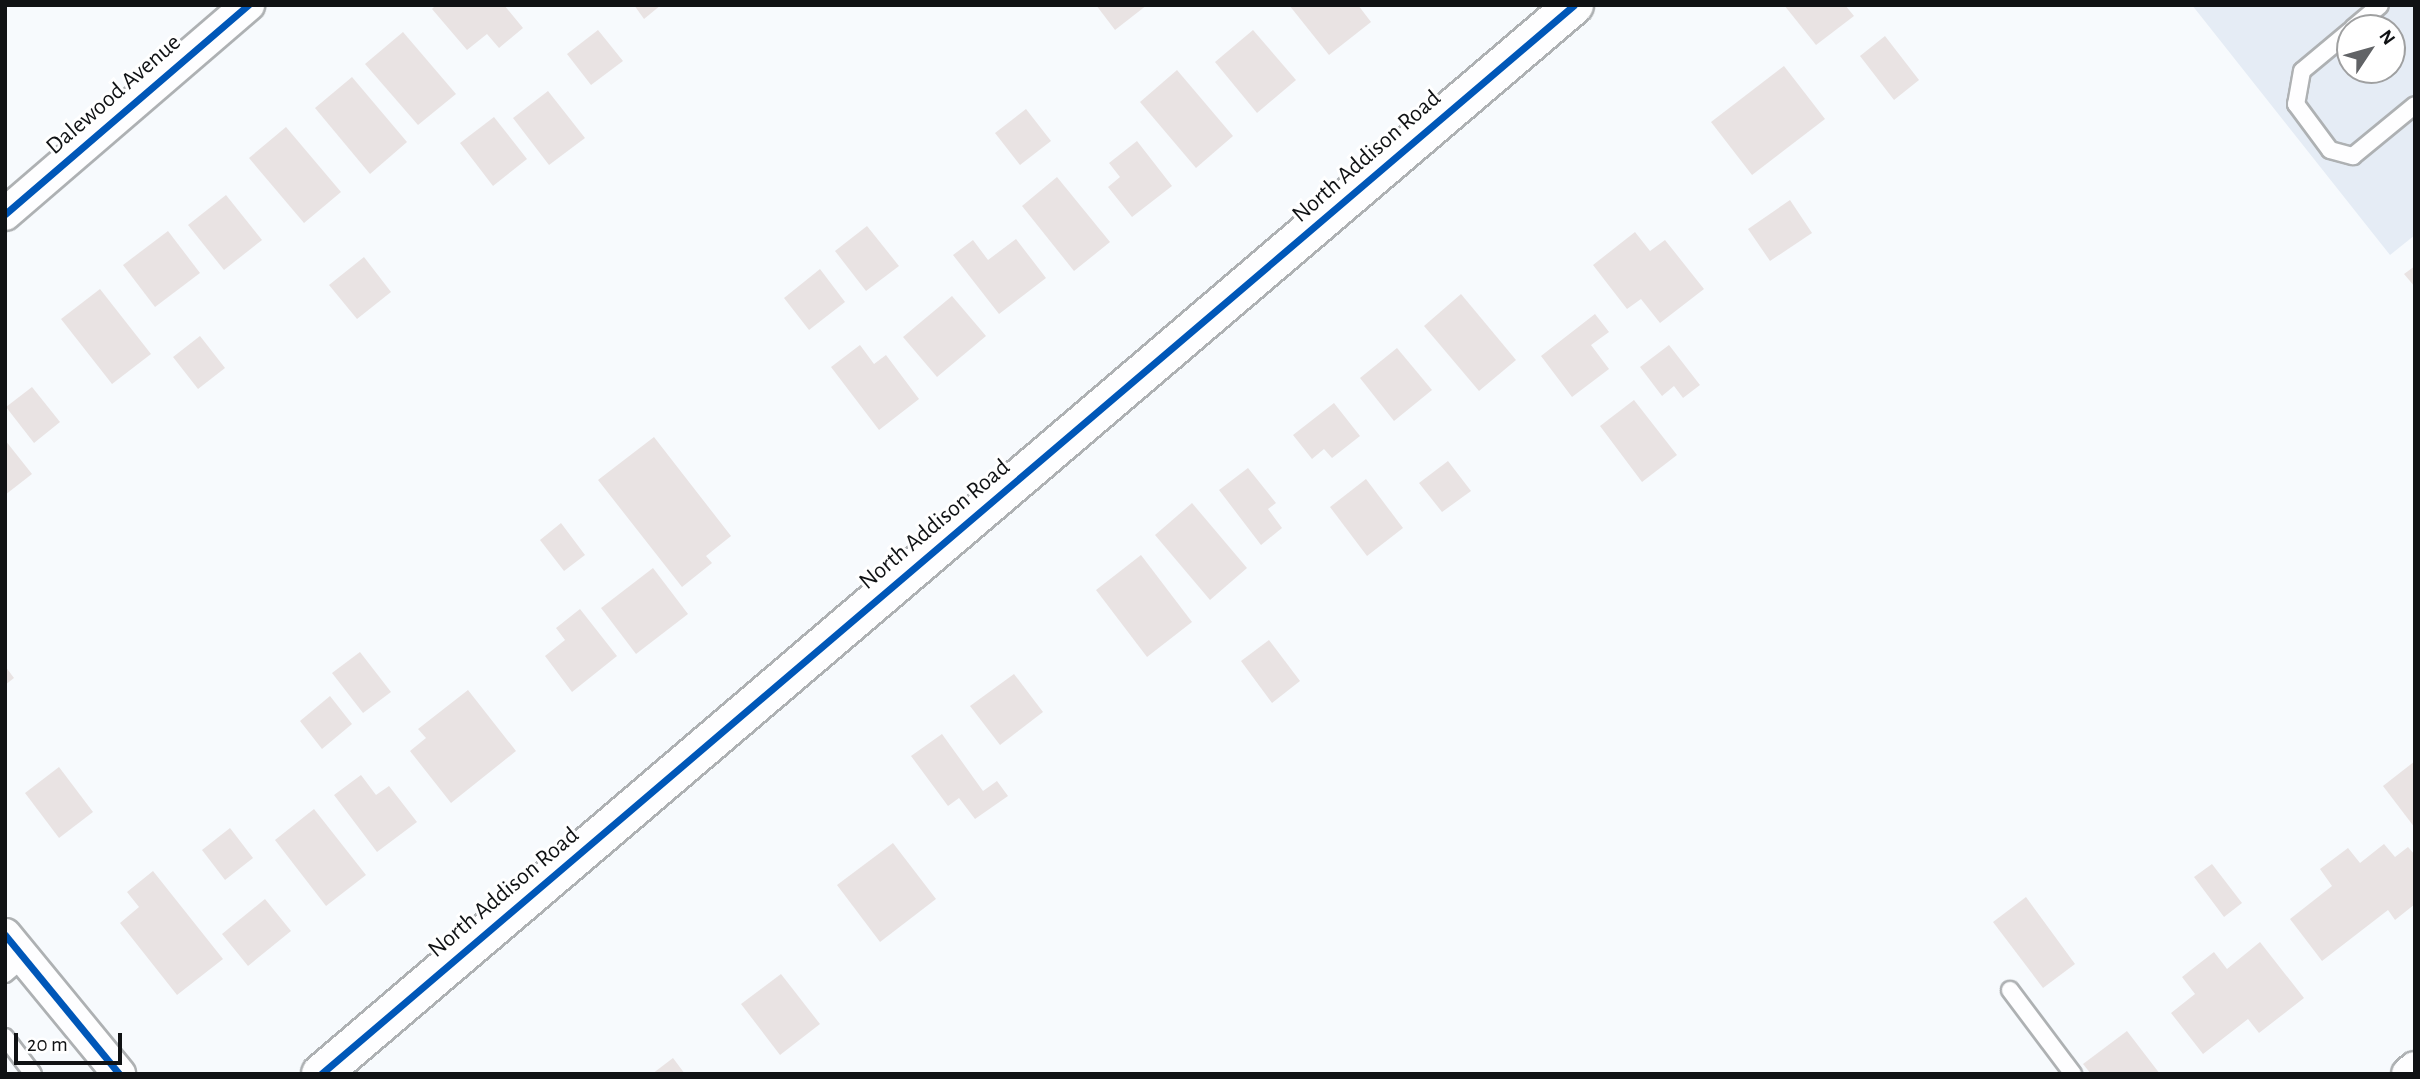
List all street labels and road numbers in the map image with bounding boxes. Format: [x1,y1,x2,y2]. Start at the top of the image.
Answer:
street label: Dalewood Avenue [41,29,187,161]
street label: North Addison Road [1287,84,1447,230]
street label: North Addison Road [854,454,1016,596]
street label: North Addison Road [423,822,585,964]

